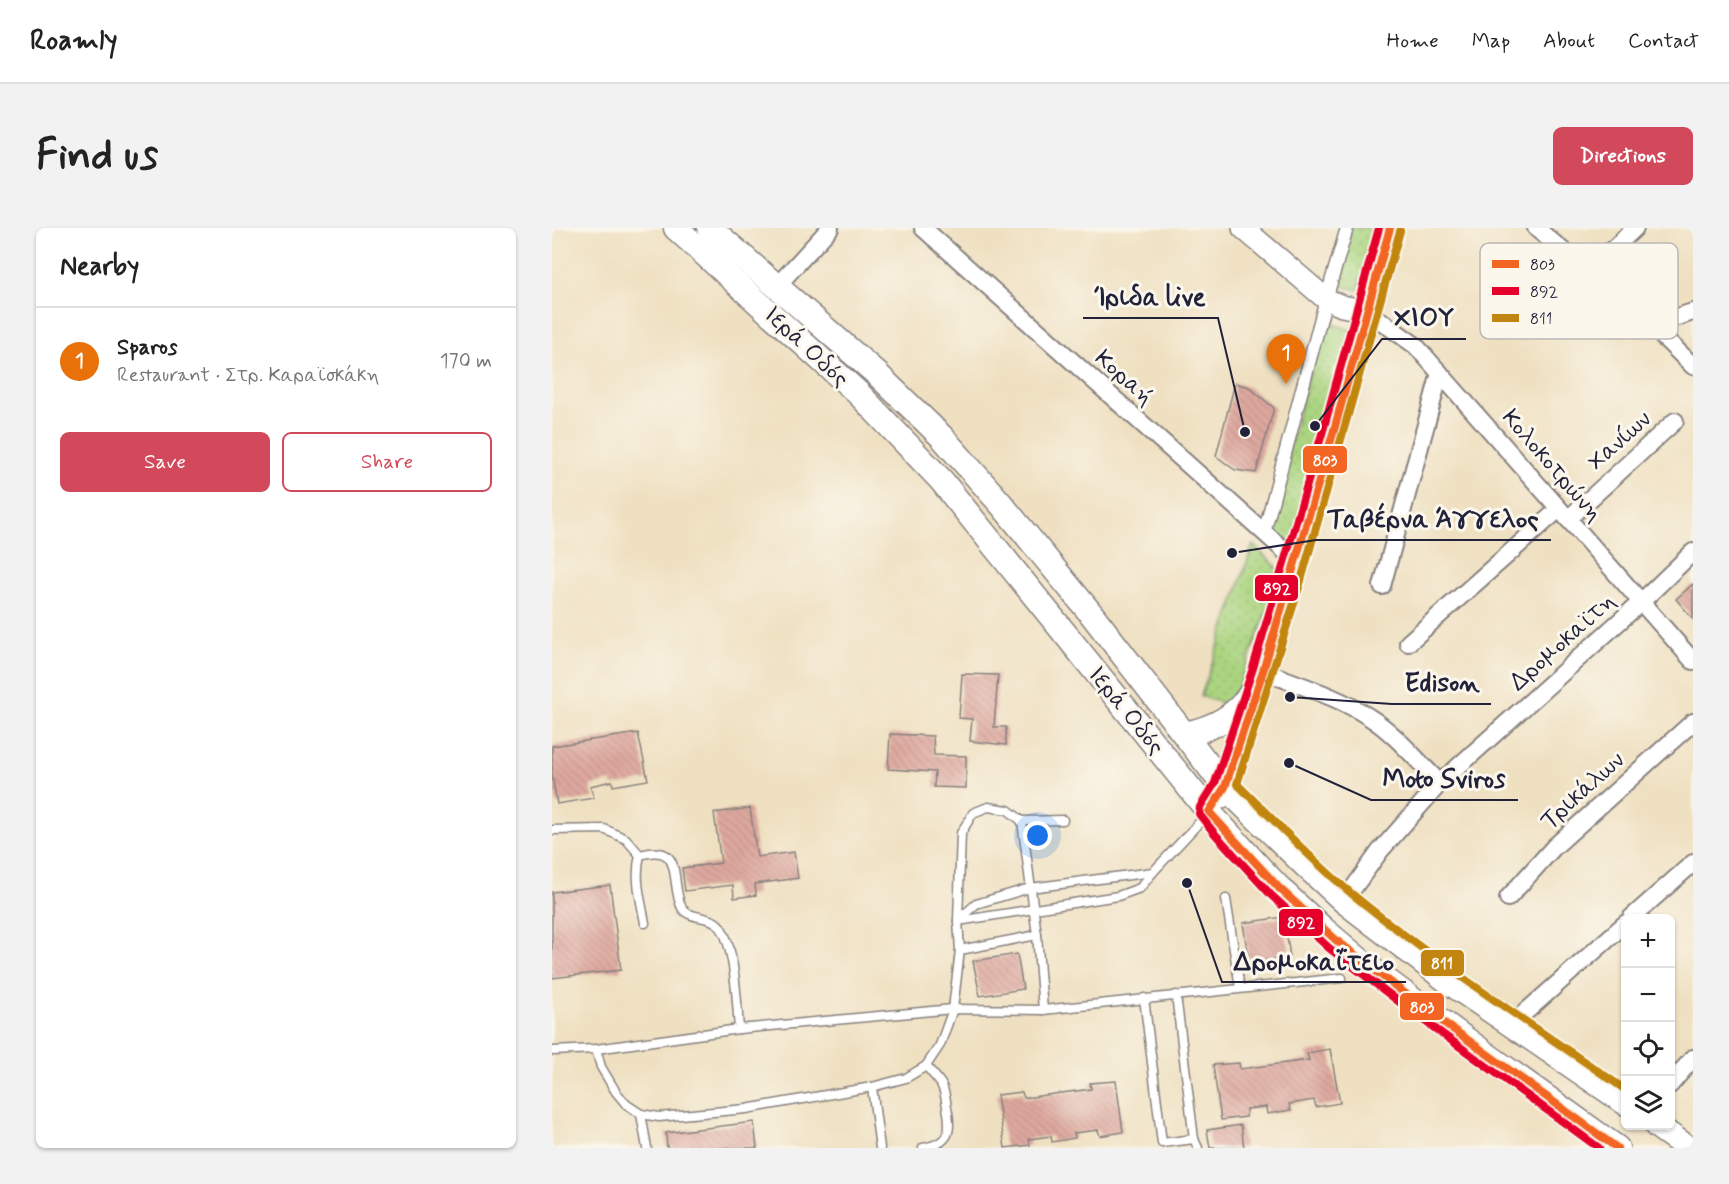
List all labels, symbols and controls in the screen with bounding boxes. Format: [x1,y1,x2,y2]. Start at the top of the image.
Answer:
text: Roamly [30,23,118,60]
text: Home [1387,27,1439,55]
text: Map [1472,27,1510,55]
text: About [1543,27,1595,55]
text: Contact [1628,27,1699,55]
button: Directions [1553,127,1693,185]
text: Find us [36,129,158,184]
legend [1480,243,1678,339]
text: Nearby [60,250,139,284]
text: 803 [1530,255,1555,276]
callout: Ίριδα live [1083,274,1218,318]
text: Ίριδα live [1094,281,1206,315]
text: 892 [1530,282,1559,303]
callout: ΧΙΟΥ [1382,295,1466,339]
street label: Ιερά Οδός [757,300,855,394]
text: ΧΙΟΥ [1394,302,1454,336]
text: 811 [1530,309,1552,330]
text: Sparos [117,334,177,362]
pin: 1 [1266,334,1306,384]
street label: Κοραή [1088,343,1160,413]
text: 1 [75,348,84,375]
text: 170 m [440,348,492,375]
text: Restaurant · Στρ. Καραϊσκάκη [117,362,379,389]
street label: Κολοκοτρώνη [1494,403,1609,529]
street label: Χανίων [1582,404,1658,478]
button: Save [60,432,270,492]
button: Share [282,432,492,492]
line badge: 803 [1302,445,1348,474]
text: 803 [1313,451,1338,472]
callout: Ταβέρνα Άγγελος [1316,496,1551,540]
text: Ταβέρνα Άγγελος [1326,502,1539,537]
line badge: 892 [1254,574,1299,602]
text: 892 [1263,579,1292,600]
street label: Δρομοκαϊτη [1503,586,1623,698]
street label: Ιερά Οδός [1081,660,1171,762]
callout: Edison [1392,660,1491,704]
text: Edison [1404,667,1480,701]
street label: Τρικάλων [1534,745,1632,837]
callout: Moto Sviros [1371,756,1518,800]
text: Moto Sviros [1383,763,1506,797]
your location [1023,821,1052,850]
line badge: 892 [1278,908,1324,937]
text: 892 [1287,913,1316,934]
map controls [1621,914,1675,1130]
button: + [1621,914,1675,968]
callout: Δρομοκαΐτειο [1222,938,1406,982]
text: Δρομοκαΐτειο [1233,946,1395,980]
line badge: 811 [1420,949,1465,977]
text: 811 [1431,954,1453,975]
button: − [1621,968,1675,1022]
line badge: 803 [1399,992,1445,1021]
text: 803 [1410,998,1435,1019]
button: locate [1621,1022,1675,1076]
button: layers [1621,1076,1675,1130]

